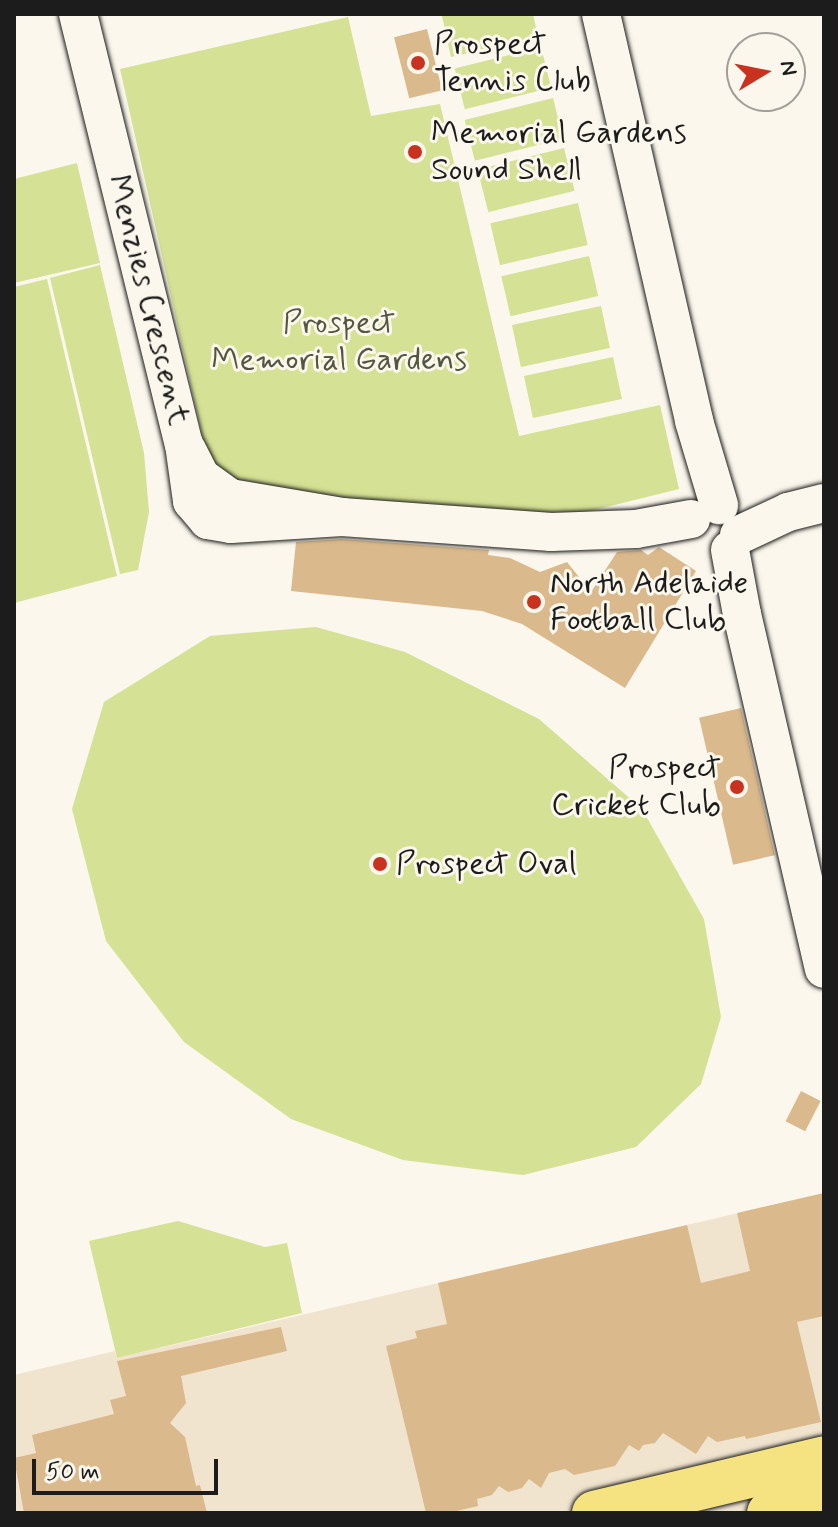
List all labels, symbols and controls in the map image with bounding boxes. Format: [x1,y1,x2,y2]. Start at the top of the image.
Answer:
place label: Prospect Tennis Club [434,26,598,101]
north arrow [726,32,806,112]
marker: Prospect Tennis Club [409,54,427,72]
text: N [773,59,803,78]
place label: Memorial Gardens Sound Shell [431,115,685,190]
marker: Memorial Gardens Sound Shell [406,143,424,161]
street label: Menzies Crescent [100,176,196,424]
park label: Prospect Memorial Gardens [212,305,466,380]
place label: North Adelaide Football Club [550,565,748,640]
marker: North Adelaide Football Club [525,593,543,611]
place label: Prospect Cricket Club [551,750,721,825]
marker: Prospect Cricket Club [728,778,746,796]
place label: Prospect Oval [396,845,577,883]
marker: Prospect Oval [371,855,389,873]
scale bar [36,1443,222,1493]
text: 50 m [46,1457,100,1488]

